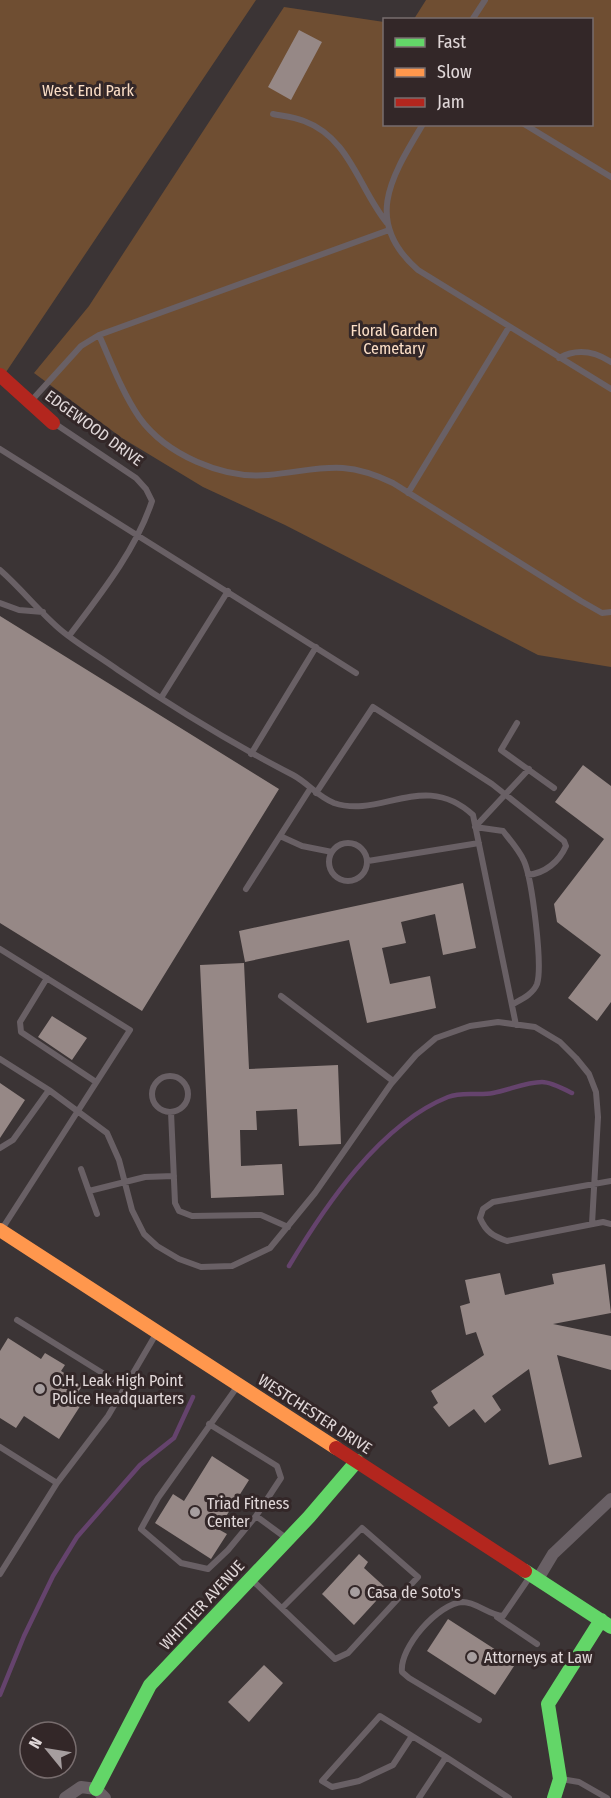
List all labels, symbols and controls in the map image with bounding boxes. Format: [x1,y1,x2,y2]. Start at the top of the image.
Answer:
legend [383,18,593,126]
text: Fast [437,31,466,53]
text: Slow [437,61,472,83]
park label: West End Park [42,81,135,100]
text: Jam [437,91,465,113]
park label: Floral Garden Cemetary [350,321,438,358]
street label: EDGEWOOD DRIVE [41,386,147,470]
street label: WESTCHESTER DRIVE [255,1370,375,1458]
place label: O.H. Leak High Point Police Headquarters [52,1371,184,1408]
marker: O.H. Leak High Point Police Headquarters [33,1382,47,1396]
place label: Triad Fitness Center [207,1494,289,1531]
marker: Triad Fitness Center [188,1505,202,1519]
street label: WHITTIER AVENUE [156,1556,248,1654]
place label: Casa de Soto's [367,1583,461,1602]
marker: Casa de Soto's [348,1585,362,1599]
place label: Attorneys at Law [484,1648,593,1667]
marker: Attorneys at Law [465,1650,479,1664]
north arrow [18,1720,78,1780]
text: N [25,1734,46,1752]

